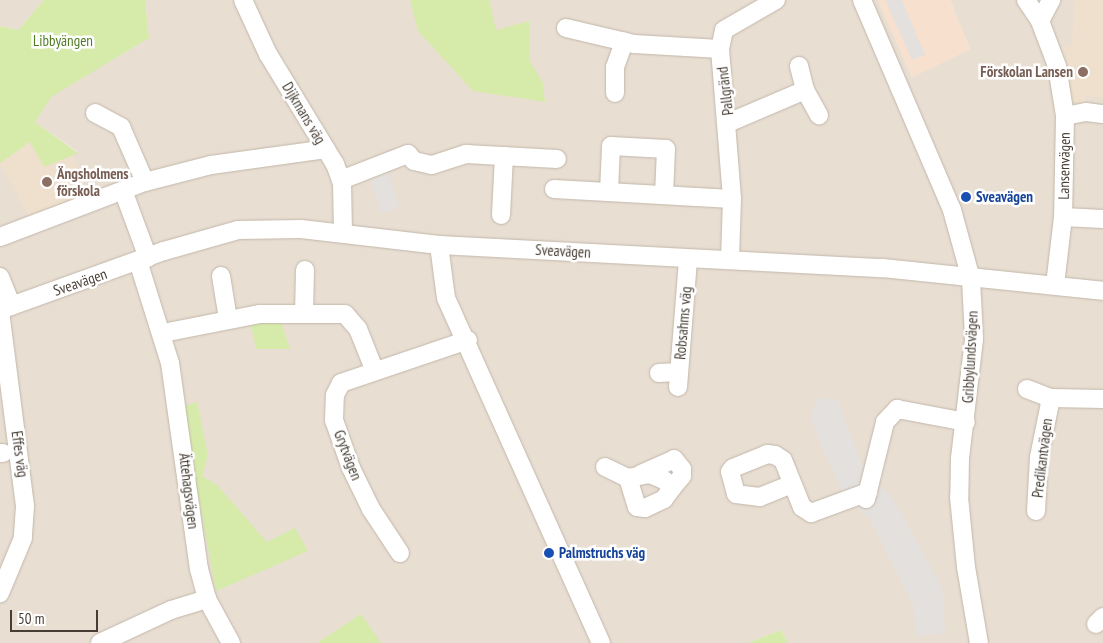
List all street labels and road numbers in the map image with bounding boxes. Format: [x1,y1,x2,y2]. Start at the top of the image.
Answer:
street label: Pallgränd [713,66,737,116]
street label: Dijkmans väg [278,79,330,147]
street label: Lansenvägen [1054,132,1074,200]
street label: Sveavägen [535,241,591,261]
street label: Sveavägen [51,264,109,300]
street label: Robsahms väg [671,286,695,360]
street label: Gribbylundsvägen [959,310,981,404]
street label: Predikantvägen [1028,417,1056,499]
street label: Grytvägen [330,427,366,483]
street label: Effes väg [8,430,32,478]
street label: Ättehagsvägen [175,452,203,530]

